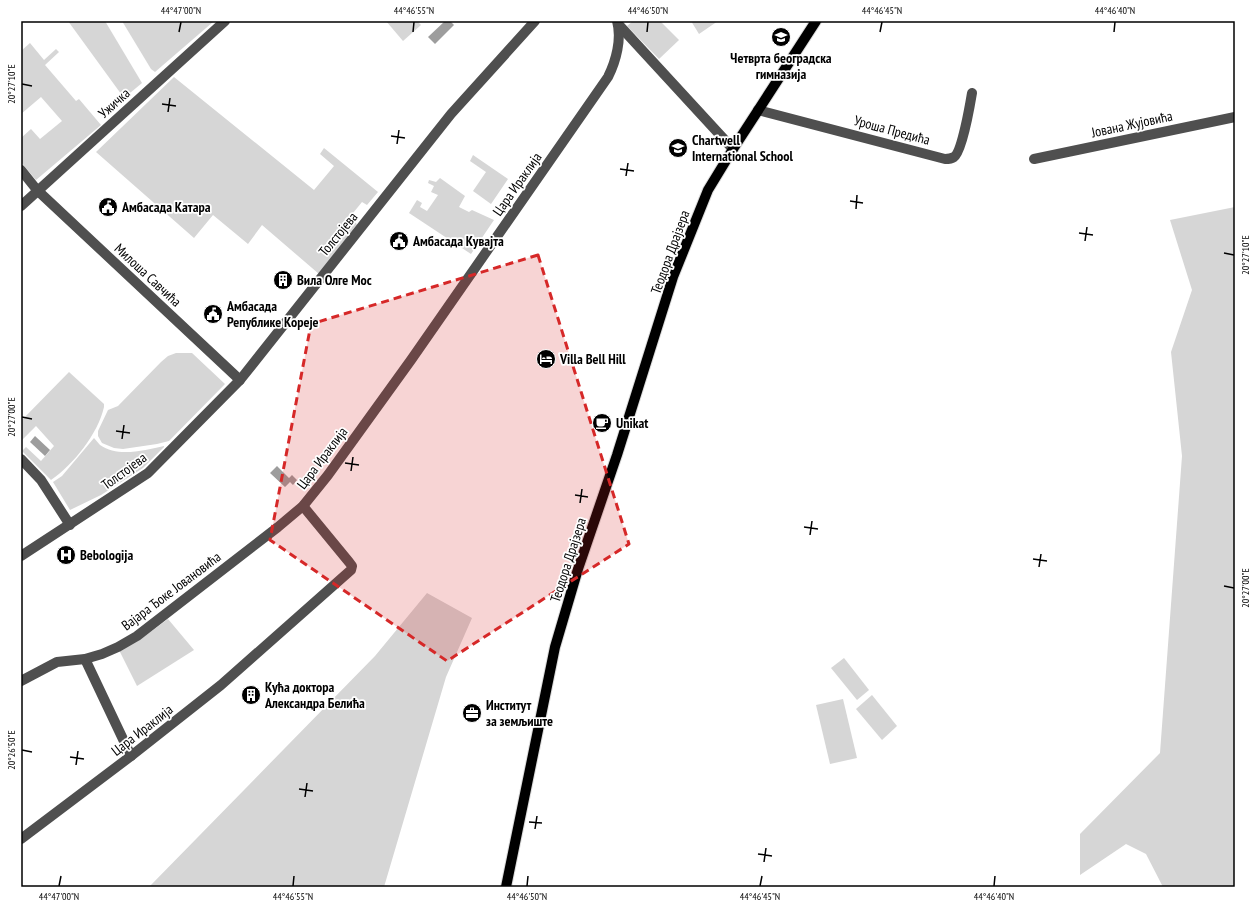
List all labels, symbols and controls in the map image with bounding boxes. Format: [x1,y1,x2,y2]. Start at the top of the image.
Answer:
text: 44°47'00"N [161,4,201,17]
text: 44°46'55"N [394,4,434,17]
text: 44°46'50"N [628,4,668,17]
text: 44°46'45"N [862,4,902,17]
text: 44°46'40"N [1095,4,1135,17]
school or university icon: Четврта београдска гимназија [770,26,792,48]
place label: Четврта београдска гимназија [730,49,832,83]
text: 20°27'10"E [5,64,18,104]
street label: Ужичка [94,84,134,122]
street label: Јована Жујовића [1089,107,1174,142]
street label: Уроша Предића [852,111,932,149]
place label: Chartwell International School [692,131,793,165]
school or university icon: Chartwell International School [667,137,689,159]
street label: Цара Ираклија [489,149,545,219]
public building icon: Амбасада Катара [97,196,119,218]
place label: Амбасада Катара [121,198,211,216]
street label: Толстојева [315,208,361,260]
street label: Теодора Драјзера [647,208,693,296]
public building icon: Амбасада Кувајта [388,230,410,252]
place label: Амбасада Кувајта [412,232,504,250]
text: 20°27'10"E [1239,235,1252,275]
street label: Милоша Савчића [111,239,185,311]
building icon: Вила Олге Мос [272,269,294,291]
place label: Вила Олге Мос [297,271,372,289]
place label: Амбасада Републике Кореје [226,297,319,331]
public building icon: Амбасада Републике Кореје [202,303,224,325]
hotel icon: Villa Bell Hill [535,348,557,370]
place label: Villa Bell Hill [559,350,626,368]
text: 20°27'00"E [5,397,18,437]
cafe icon: Unikat [591,412,613,434]
place label: Unikat [616,414,648,432]
street label: Цара Ираклија [293,423,351,493]
street label: Толстојева [98,448,150,494]
street label: Теодора Драјзера [546,515,590,605]
hospital icon: Bebologija [55,544,77,566]
place label: Bebologija [80,546,133,564]
street label: Вајара Ђоке Јовановића [118,548,224,634]
text: 20°27'00"E [1239,568,1252,608]
place label: Кућа доктора Александра Белића [264,678,365,712]
building icon: Кућа доктора Александра Белића [240,684,262,706]
place label: Институт за земљиште [486,696,553,730]
street label: Цара Ираклија [108,700,176,760]
office icon: Институт за земљиште [461,702,483,724]
text: 20°26'50"E [5,730,18,770]
text: 44°47'00"N [39,890,79,903]
text: 44°46'55"N [273,890,313,903]
text: 44°46'50"N [507,890,547,903]
text: 44°46'45"N [740,890,780,903]
text: 44°46'40"N [974,890,1014,903]

